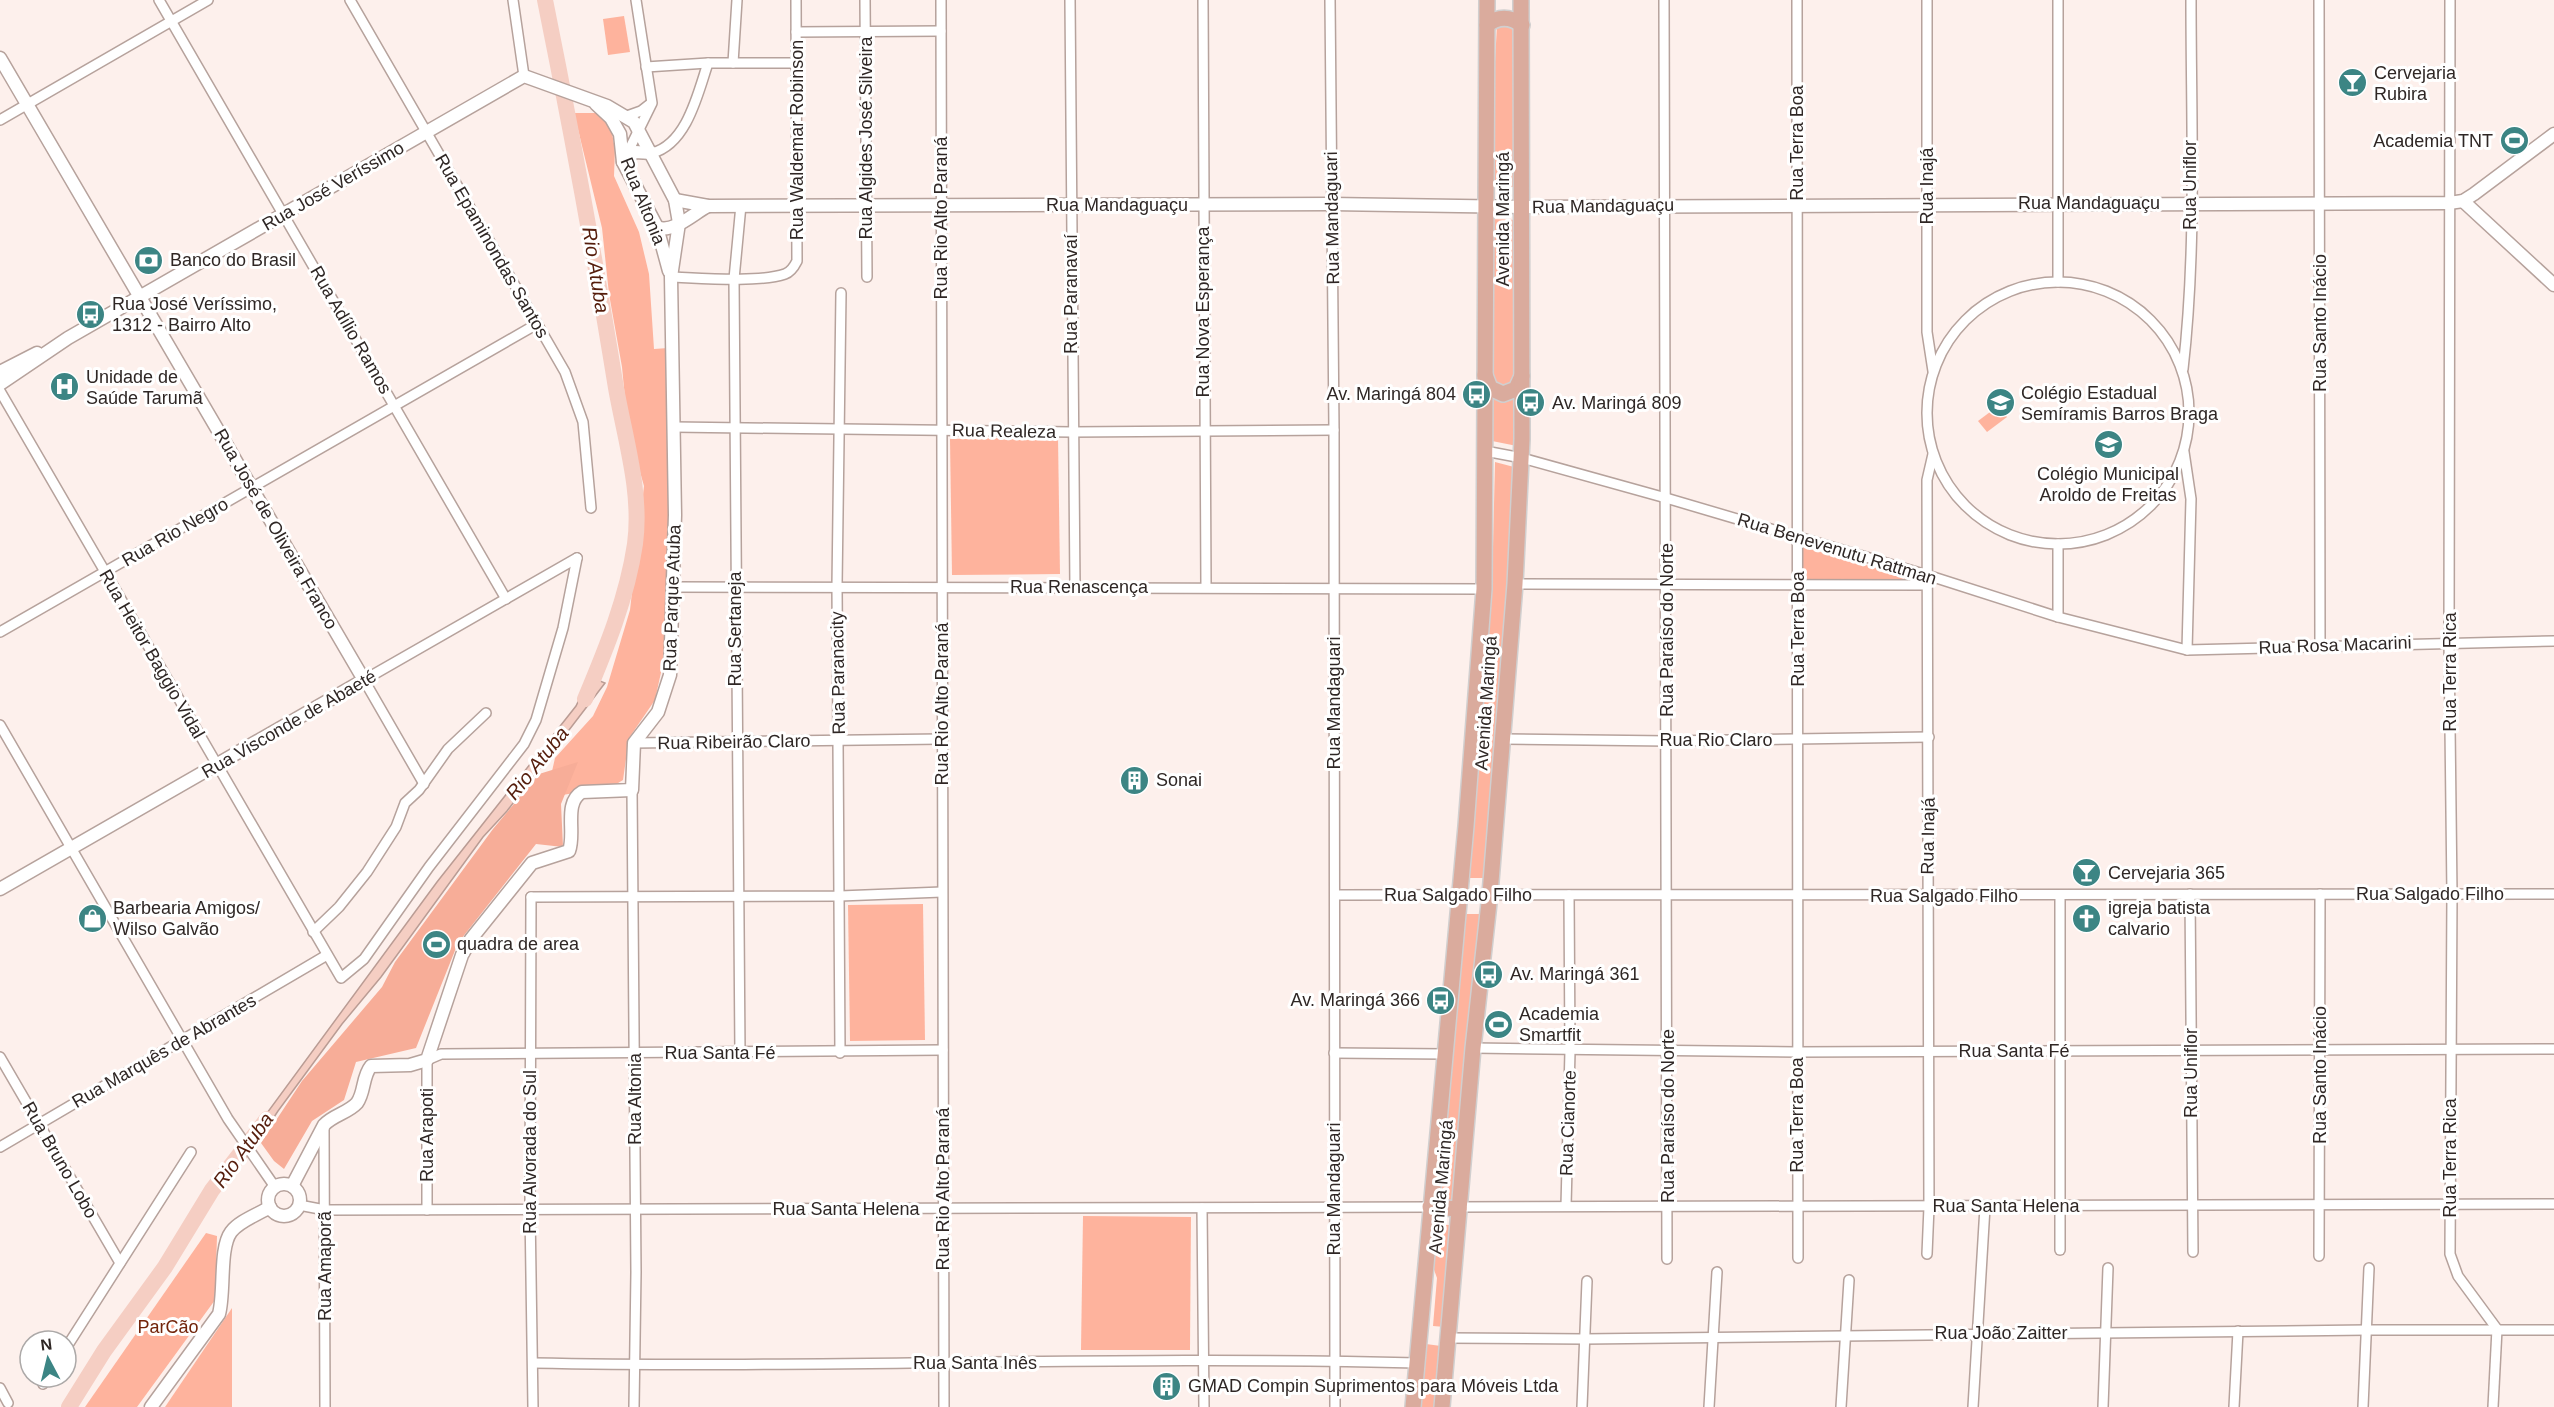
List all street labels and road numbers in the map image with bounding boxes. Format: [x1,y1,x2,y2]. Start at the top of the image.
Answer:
street label: Rua Algides José Silveira [856,35,876,240]
street label: Rua Waldemar Robinson [787,40,807,240]
street label: Rua Terra Boa [1787,84,1807,201]
street label: Rua Rio Alto Paraná [931,135,951,300]
street label: Rua José Veríssimo [259,137,407,235]
street label: Rua Uniflor [2180,140,2200,230]
street label: Rua Inajá [1917,146,1937,225]
street label: Rua Epaminondas Santos [431,150,553,342]
street label: Rua Mandaguari [1321,151,1343,285]
street label: Avenida Maringá [1493,151,1513,286]
street label: Rua Altonia [616,155,670,248]
street label: Rua Mandaguaçu [2018,193,2160,213]
street label: Rua Mandaguaçu [1046,195,1188,215]
street label: Rua Mandaguaçu [1532,195,1674,217]
street label: Rua Nova Esperança [1193,225,1213,398]
street label: Rua Paranavaí [1061,234,1081,354]
street label: Rua Santo Inácio [2310,254,2330,392]
street label: Rua Adílio Ramos [306,263,396,397]
street label: Rua Realeza [952,420,1057,442]
street label: Rua José de Oliveira Franco [210,425,342,633]
street label: Rua Rio Negro [118,494,232,570]
street label: Rua Benevenutu Rattman [1735,509,1939,589]
street label: Rua Parque Atuba [659,523,685,672]
street label: Rua Paraíso do Norte [1657,543,1677,717]
street label: Rua Heitor Baggio Vidal [95,566,209,742]
street label: Rua Sertaneja [725,570,745,687]
street label: Rua Terra Boa [1788,570,1808,687]
street label: Rua Renascença [1010,577,1149,597]
street label: Rua Paranacity [827,611,849,735]
street label: Rua Terra Rica [2440,611,2460,732]
street label: Rua Rio Alto Paraná [932,621,952,786]
street label: Rua Rosa Macarini [2258,632,2412,658]
street label: Avenida Maringá [1471,634,1501,771]
street label: Rua Mandaguari [1324,636,1344,770]
street label: Rua Visconde de Abaeté [198,666,380,782]
street label: Rua Rio Claro [1659,730,1773,750]
street label: Rua Ribeirão Claro [657,731,811,753]
street label: Rua Inajá [1917,796,1939,875]
street label: Rua Salgado Filho [2356,884,2504,904]
street label: Rua Salgado Filho [1384,885,1532,905]
street label: Rua Salgado Filho [1870,886,2018,906]
street label: Rua Marquês de Abrantes [68,990,260,1112]
street label: Rua Santo Inácio [2310,1006,2330,1144]
street label: Rua Uniflor [2181,1028,2201,1118]
street label: Rua Paraíso do Norte [1658,1029,1678,1203]
street label: Rua Santa Fé [1958,1041,2070,1061]
street label: Rua Santa Fé [664,1043,776,1063]
street label: Rua Altonia [625,1052,645,1145]
street label: Rua Terra Boa [1787,1056,1807,1173]
street label: Rua Alvorada do Sul [520,1070,540,1234]
street label: Rua Cianorte [1556,1070,1580,1176]
street label: Rua Arapoti [417,1088,437,1182]
street label: Rua Terra Rica [2440,1097,2460,1218]
street label: Rua Bruno Lobo [19,1098,101,1222]
street label: Rua Rio Alto Paraná [933,1106,953,1271]
street label: Avenida Maringá [1425,1118,1457,1255]
street label: Rua Mandaguari [1324,1122,1344,1256]
street label: Rua Santa Helena [1932,1196,2081,1216]
street label: Rua Santa Helena [772,1199,921,1219]
street label: Rua Amaporã [315,1210,335,1321]
street label: Rua João Zaitter [1934,1323,2068,1343]
street label: Rua Santa Inês [913,1353,1037,1373]

